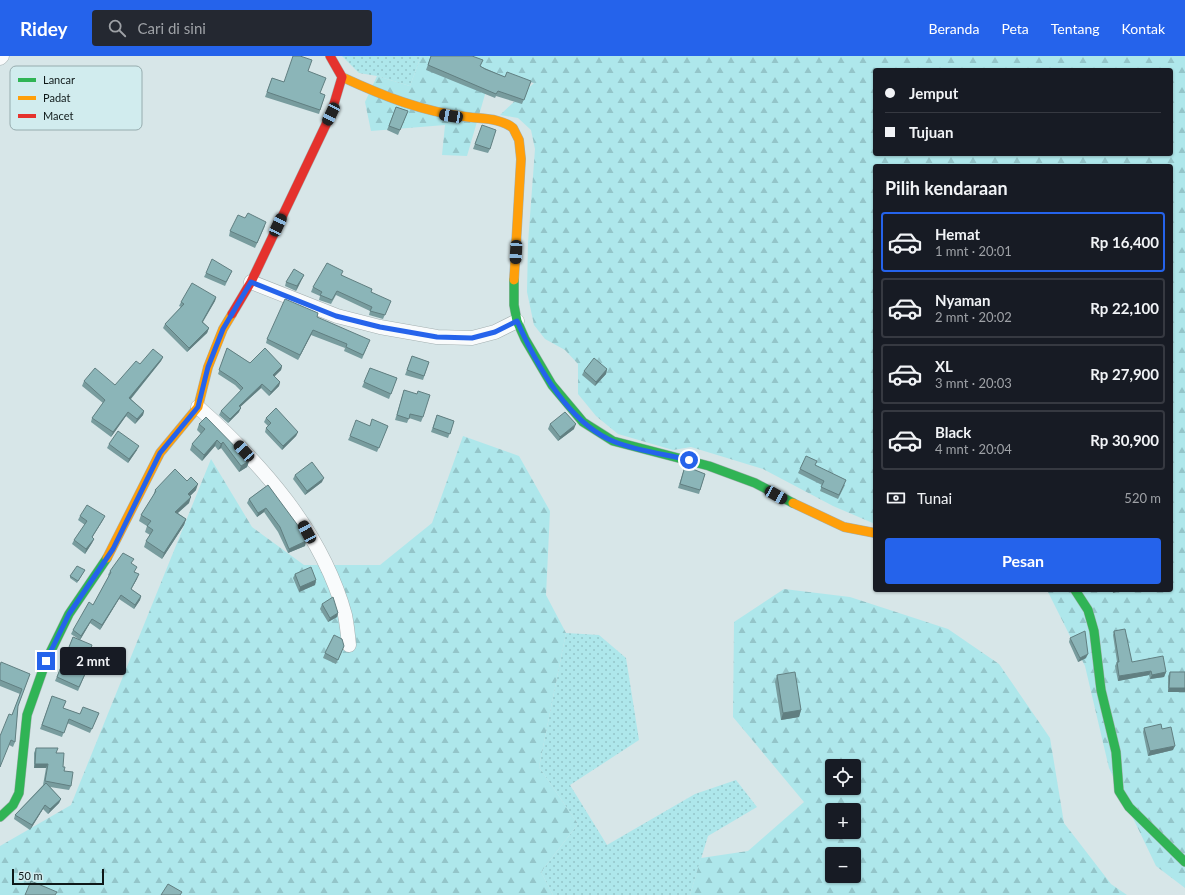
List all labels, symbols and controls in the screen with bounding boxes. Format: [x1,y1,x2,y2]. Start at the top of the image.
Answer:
search box [92,10,372,46]
text: Ridey [20,17,68,40]
icon: search [106,17,128,39]
text: Cari di sini [138,19,206,37]
text: Beranda [929,20,979,37]
text: Peta [1001,20,1029,37]
text: Tentang [1051,20,1100,37]
text: Kontak [1122,20,1165,37]
legend [10,66,142,130]
text: Lancar [43,73,75,86]
text: Jemput [909,84,958,102]
text: Padat [43,91,70,104]
car [320,101,342,127]
car [438,108,464,124]
text: Macet [43,109,73,122]
text: Tujuan [909,123,953,141]
text: Pilih kendaraan [885,177,1008,199]
car [267,212,289,238]
icon: car [887,224,923,260]
text: Hemat [935,225,980,243]
text: Rp 16,400 [1090,233,1159,251]
car [509,240,523,264]
text: 1 mnt · 20:01 [935,243,1012,259]
icon: car [887,290,923,326]
text: Nyaman [935,291,990,309]
text: Rp 22,100 [1090,299,1159,317]
text: 2 mnt · 20:02 [935,309,1012,325]
icon: car [887,356,923,392]
text: XL [935,357,953,375]
text: Rp 27,900 [1090,365,1159,383]
text: 3 mnt · 20:03 [935,375,1012,391]
icon: car [887,422,923,458]
text: Black [935,423,971,441]
text: Rp 30,900 [1090,431,1159,449]
car [232,438,256,464]
text: 4 mnt · 20:04 [935,441,1012,457]
route start [680,451,698,469]
car [763,484,789,506]
icon: cash [885,487,907,509]
text: Tunai [917,489,952,507]
text: 520 m [1124,490,1161,506]
car [296,519,318,545]
button: Pesan [885,538,1161,584]
callout: 2 mnt [60,647,126,675]
route end [37,652,55,670]
text: 2 mnt [76,653,110,669]
map controls [825,759,861,883]
button: locate [825,759,861,795]
button: + [825,803,861,839]
button: − [825,847,861,883]
scale bar [12,867,104,886]
text: 50 m [18,869,43,882]

